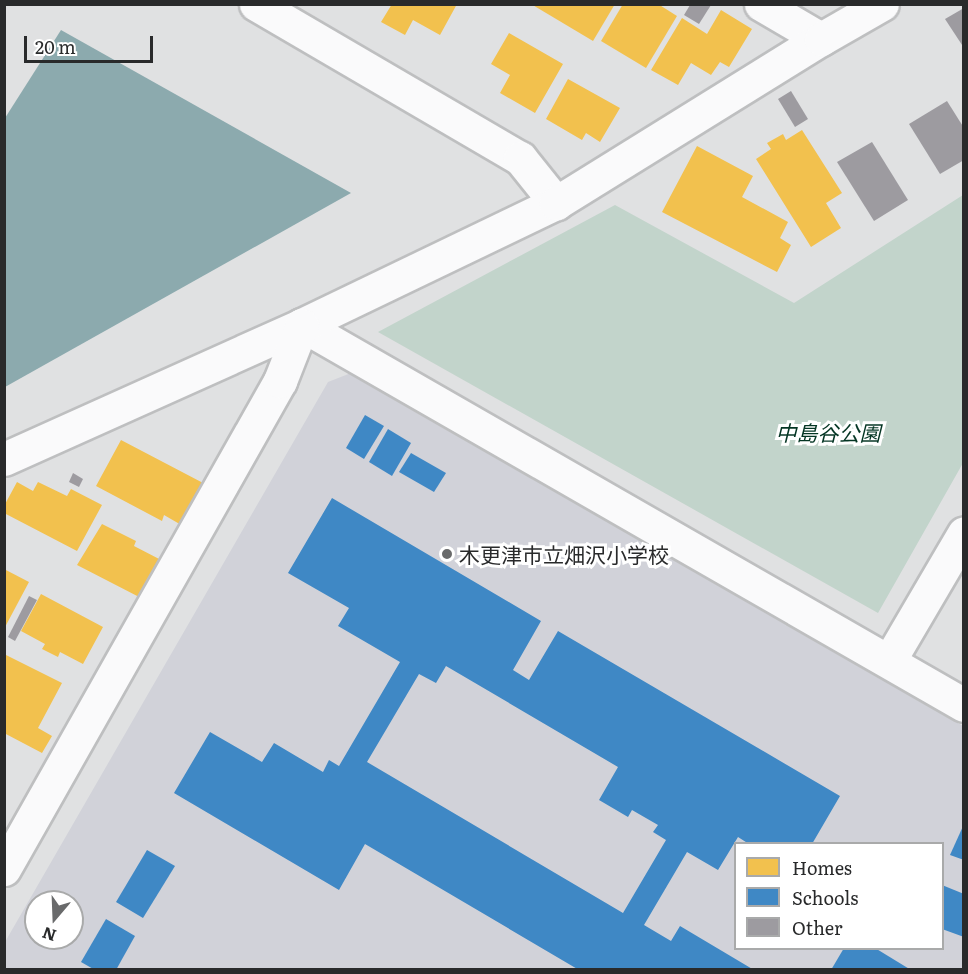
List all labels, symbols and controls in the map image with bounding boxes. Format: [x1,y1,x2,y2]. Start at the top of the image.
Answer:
scale bar [27,24,156,62]
text: 20 m [35,33,76,60]
park label: 中島谷公園 [776,419,880,445]
place label: 木更津市立畑沢小学校 [459,541,669,567]
marker: 木更津市立畑沢小学校 [440,547,454,561]
legend [734,842,944,950]
text: Homes [792,854,852,881]
text: Schools [792,884,858,911]
north arrow [24,890,84,950]
text: Other [792,914,842,941]
text: N [39,922,59,949]

